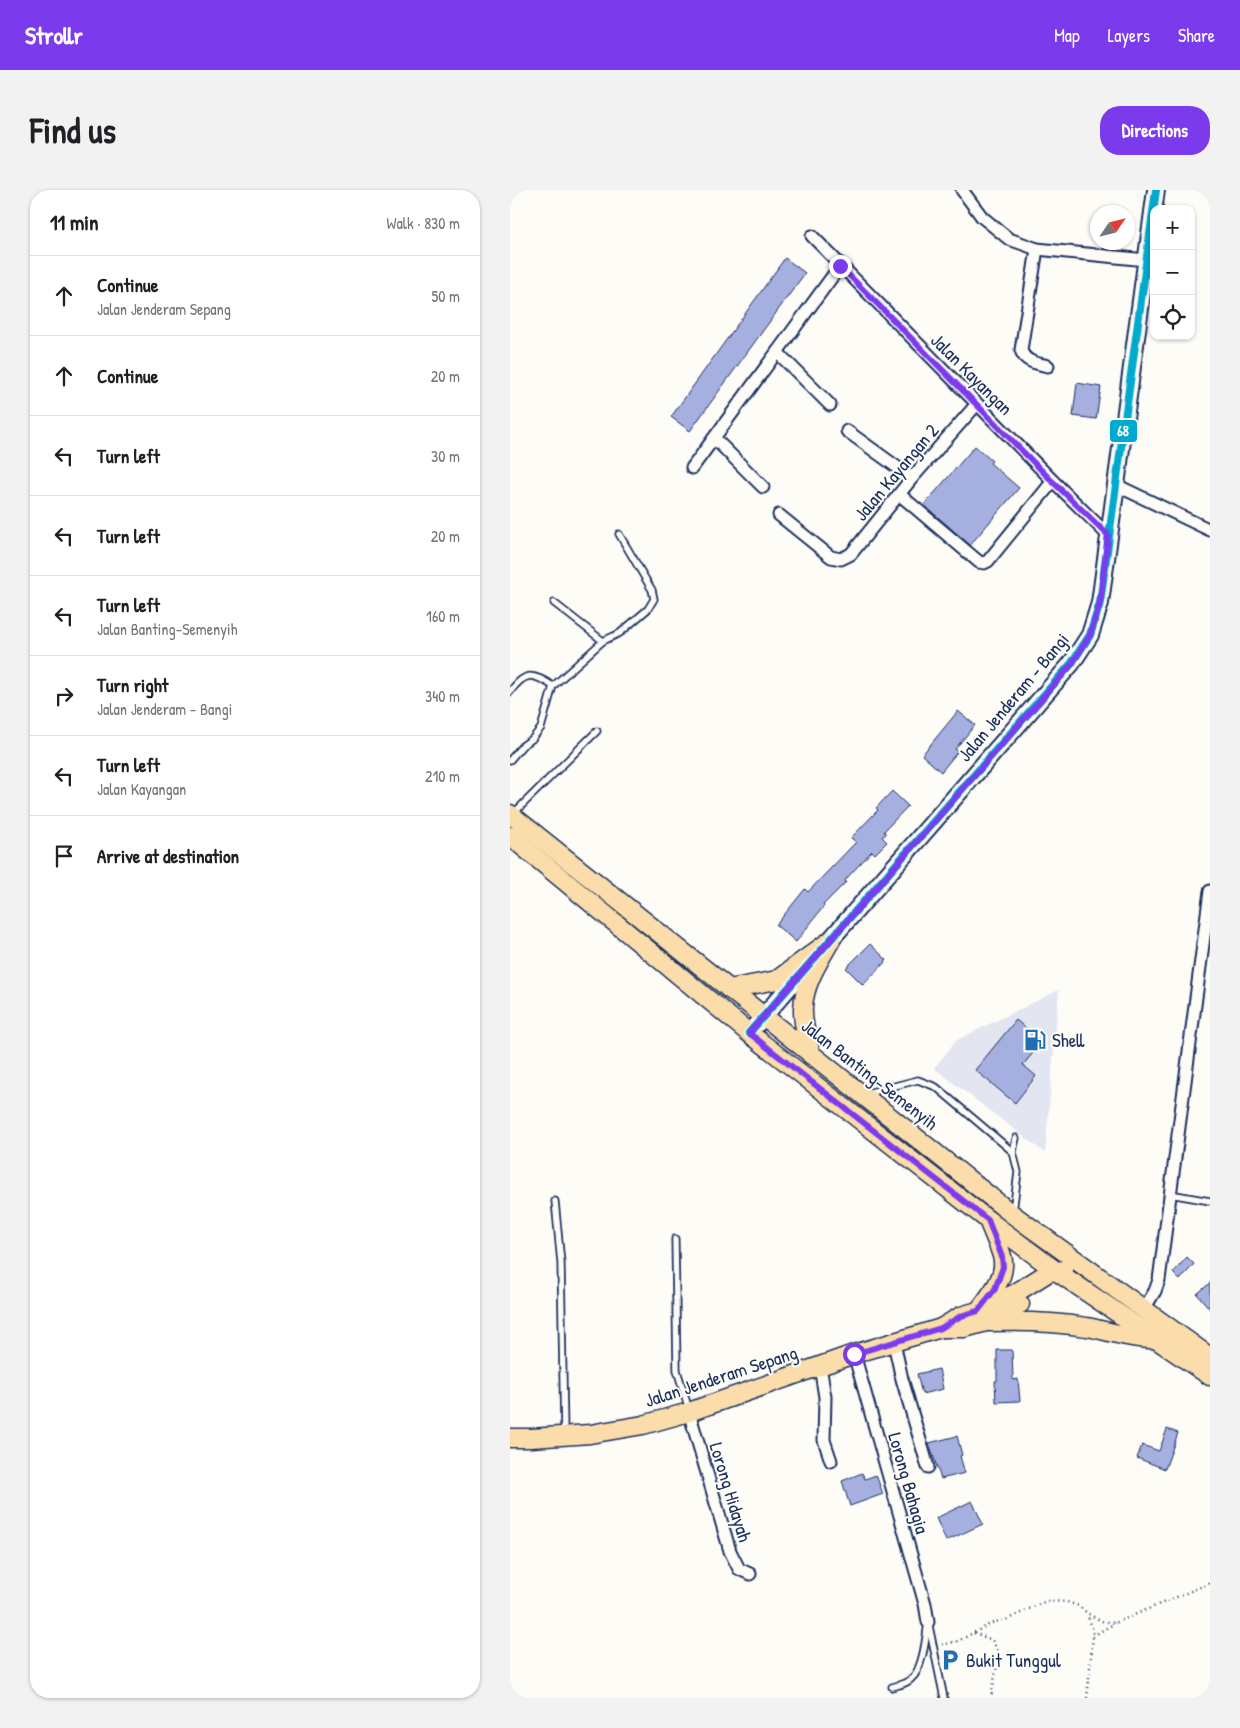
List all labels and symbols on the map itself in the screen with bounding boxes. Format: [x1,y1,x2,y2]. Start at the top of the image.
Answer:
north arrow [1090,205,1135,250]
route end [829,255,852,278]
street label: Jalan Kayangan [925,327,1019,421]
street label: Jalan Kayangan 2 [848,418,944,526]
line badge: 68 [1109,419,1138,443]
text: 68 [1117,421,1129,440]
street label: Jalan Jenderam - Bangi [951,627,1075,767]
street label: Jalan Banting-Semenyih [796,1012,944,1136]
fuel station icon: Shell [1022,1027,1048,1053]
place label: Shell [1052,1027,1085,1053]
street label: Jalan Jenderam Sepang [641,1339,801,1413]
route start [843,1343,866,1366]
street label: Lorong Bahagia [882,1430,936,1537]
street label: Lorong Hidayah [704,1439,758,1545]
parking icon: Bukit Tunggul [937,1647,963,1673]
place label: Bukit Tunggul [966,1647,1062,1673]

